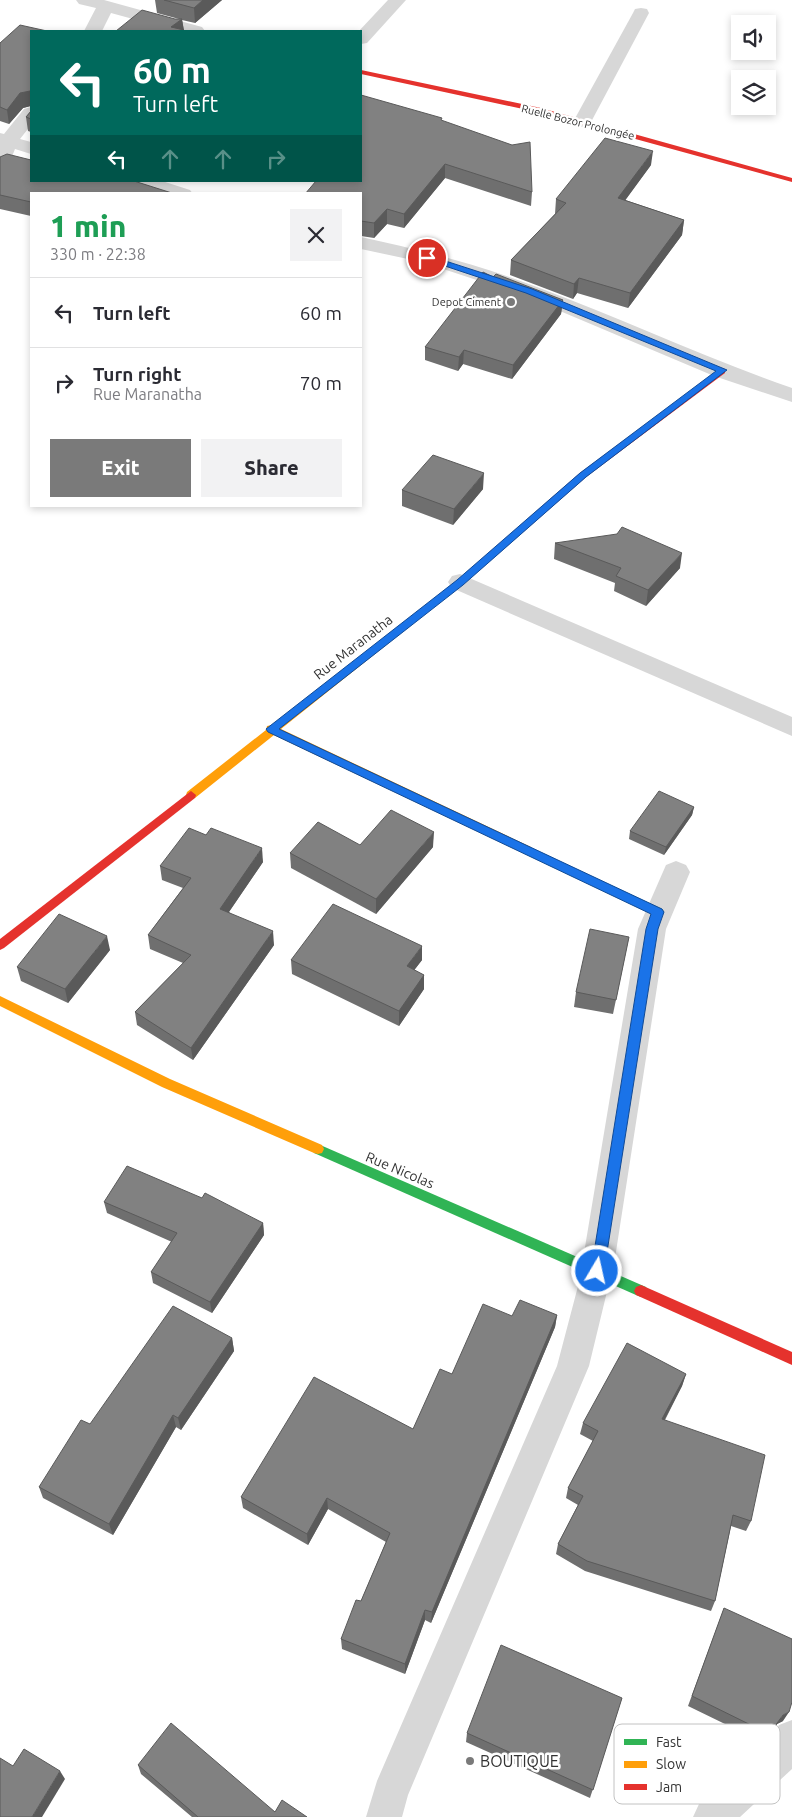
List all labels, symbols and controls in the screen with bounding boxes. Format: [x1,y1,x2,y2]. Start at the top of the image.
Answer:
map controls [731,15,776,115]
button: sound [731,15,776,60]
icon: left [50,50,115,115]
text: 60 m [133,50,211,90]
button: layers [731,70,776,115]
text: Turn left [133,91,218,116]
street label: Ruelle Bozor Prolongée [520,102,636,142]
icon: left [103,145,131,173]
icon: ahead [156,145,184,173]
icon: ahead [209,145,237,173]
icon: right [262,145,290,173]
text: 1 min [50,209,126,243]
button: close [290,209,342,261]
pin [406,237,448,279]
icon: arrive [413,244,441,272]
text: 330 m · 22:38 [50,245,146,263]
place label: Depot Ciment [432,296,502,308]
marker: Depot Ciment [505,296,517,308]
icon: left [50,299,78,327]
text: Turn left [93,302,171,324]
text: 60 m [300,302,342,324]
text: Turn right [93,363,181,385]
icon: right [50,369,78,397]
text: 70 m [300,372,342,394]
text: Rue Maranatha [93,385,202,403]
button: Exit [50,439,191,497]
button: Share [201,439,342,497]
street label: Rue Maranatha [310,611,396,683]
street label: Rue Nicolas [363,1148,437,1192]
position arrow [570,1244,622,1296]
legend [614,1724,780,1804]
text: Fast [656,1734,682,1750]
place label: BOUTIQUE [480,1752,559,1770]
marker: BOUTIQUE [464,1755,476,1767]
text: Slow [656,1756,686,1772]
text: Jam [656,1779,682,1795]

